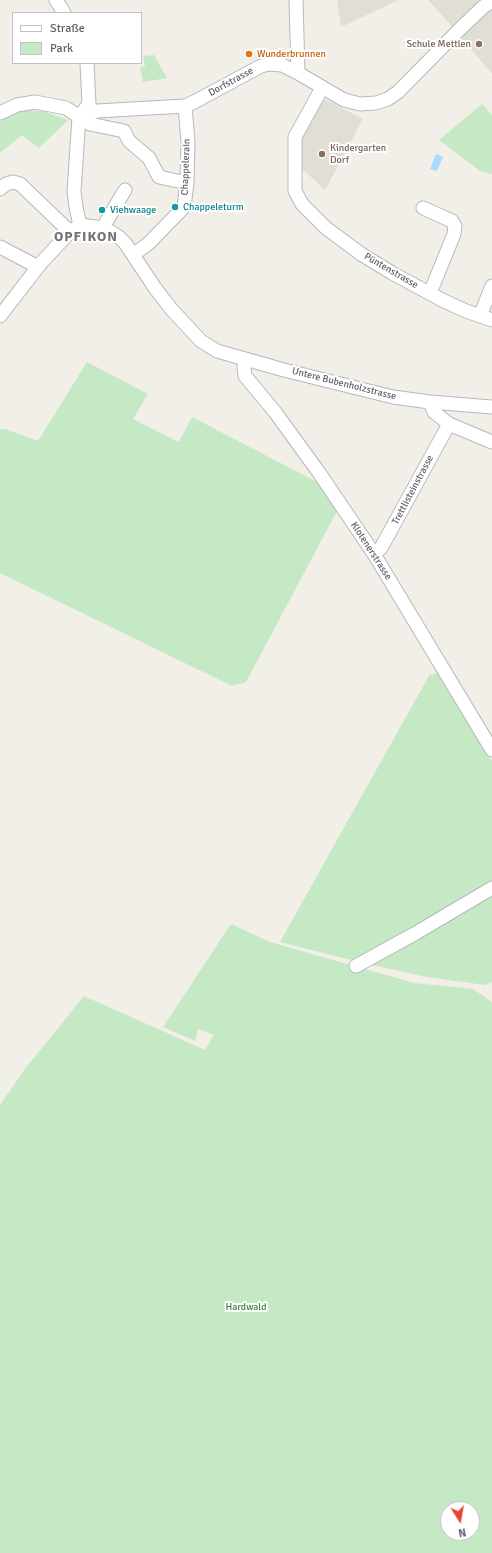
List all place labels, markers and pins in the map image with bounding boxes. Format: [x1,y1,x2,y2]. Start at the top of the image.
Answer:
place label: Schule Mettlen [406,38,471,50]
marker: Schule Mettlen [474,39,484,49]
place label: Wunderbrunnen [257,48,326,60]
marker: Wunderbrunnen [244,49,254,59]
place label: Kindergarten Dorf [330,142,386,166]
marker: Kindergarten Dorf [317,149,327,159]
place label: Chappeleturm [183,201,244,213]
marker: Chappeleturm [170,202,180,212]
place label: Viehwaage [110,204,156,216]
marker: Viehwaage [97,205,107,215]

